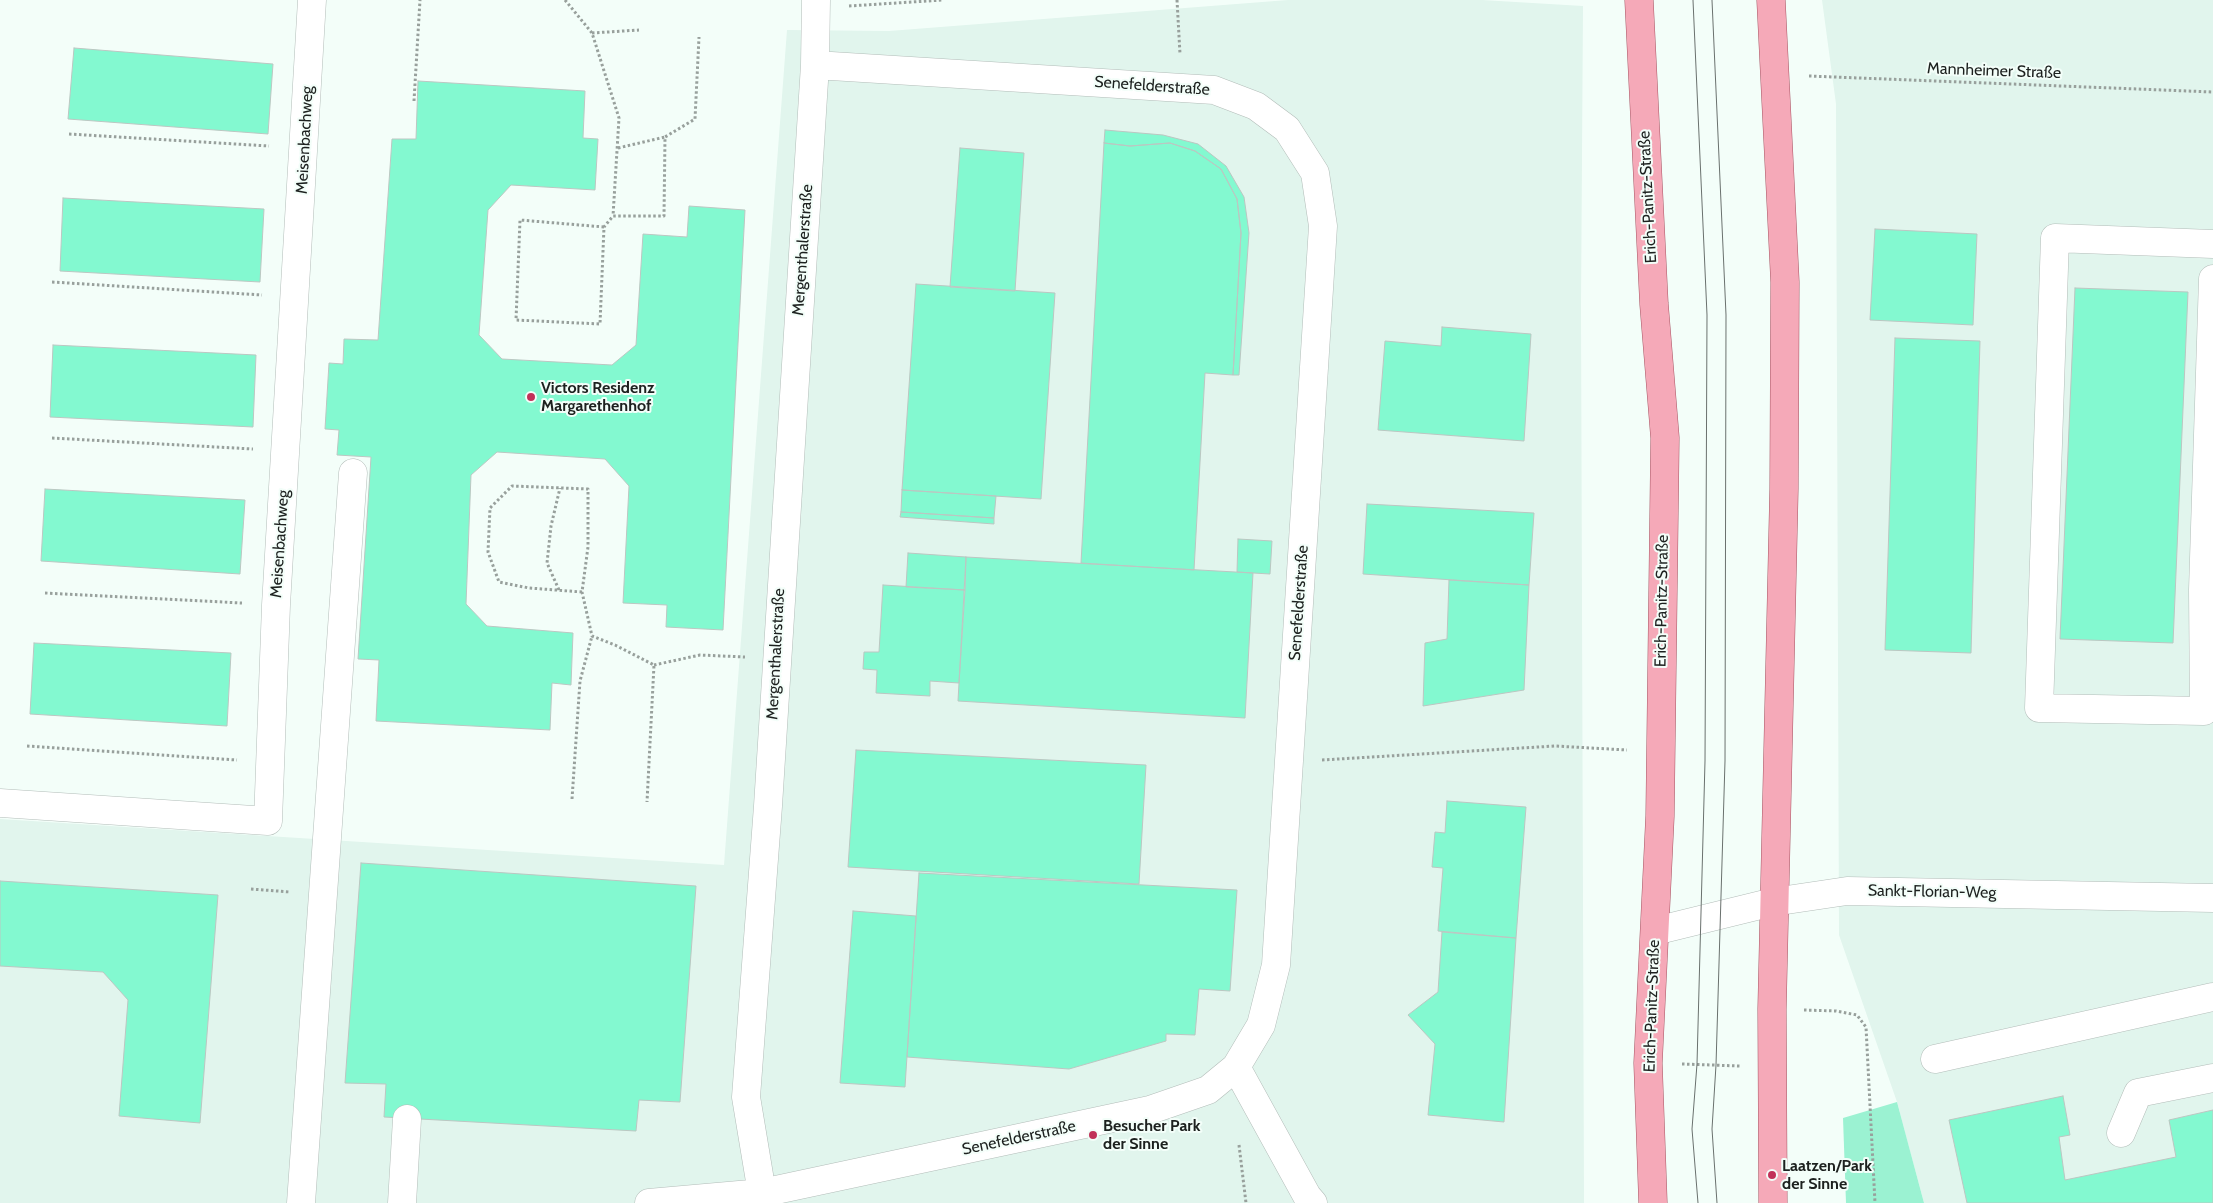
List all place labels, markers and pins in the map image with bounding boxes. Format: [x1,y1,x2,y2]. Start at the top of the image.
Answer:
place label: Victors Residenz Margarethenhof [541,378,655,416]
marker: Victors Residenz Margarethenhof [525,391,537,403]
place label: Besucher Park der Sinne [1103,1116,1200,1154]
marker: Besucher Park der Sinne [1087,1129,1099,1141]
place label: Laatzen/Park der Sinne [1782,1156,1872,1194]
marker: Laatzen/Park der Sinne [1766,1169,1778,1181]

